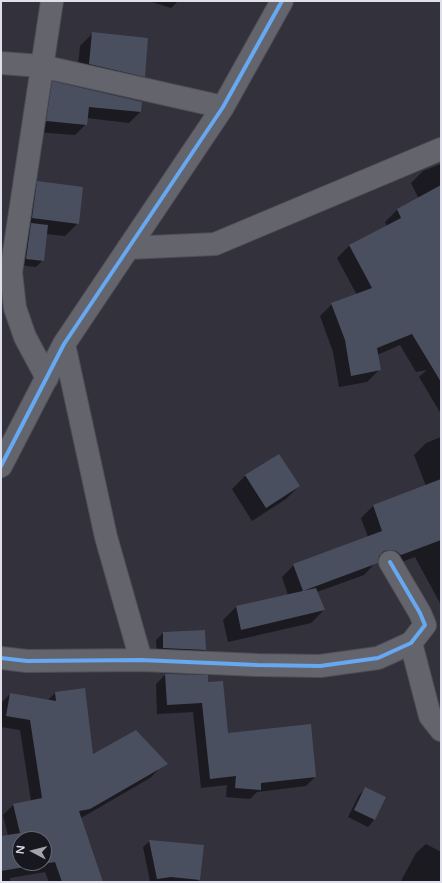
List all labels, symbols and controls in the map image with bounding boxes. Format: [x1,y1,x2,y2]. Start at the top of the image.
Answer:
north arrow [12,831,52,871]
text: N [14,844,28,855]

